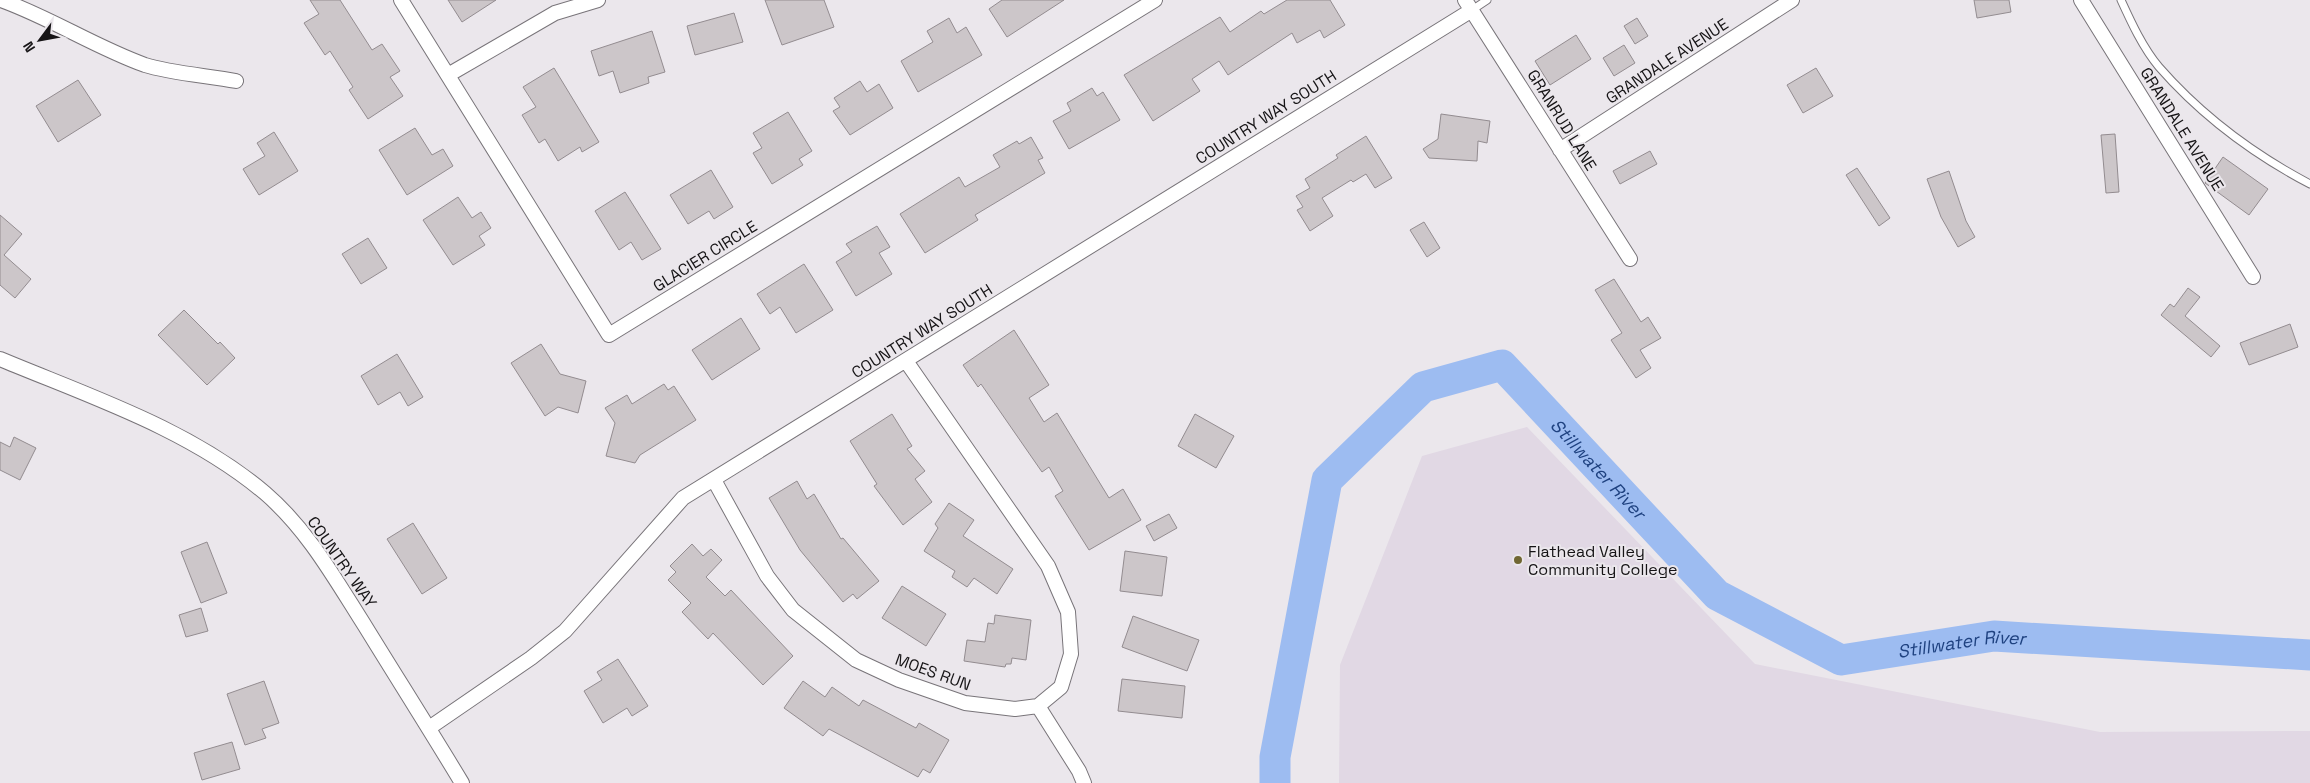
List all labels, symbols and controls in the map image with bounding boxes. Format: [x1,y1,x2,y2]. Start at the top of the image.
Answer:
street label: GRANDALE AVENUE [1602,14,1732,108]
north arrow [15,15,65,65]
text: N [19,38,39,56]
street label: GRANDALE AVENUE [2135,63,2229,195]
street label: COUNTRY WAY SOUTH [1192,65,1340,169]
street label: GRANRUD LANE [1523,66,1601,174]
street label: GLACIER CIRCLE [649,216,761,296]
street label: COUNTRY WAY SOUTH [848,279,996,383]
water label: Stillwater River [1546,413,1653,525]
street label: COUNTRY WAY [303,512,382,612]
place label: Flathead Valley Community College [1528,541,1678,580]
marker: Flathead Valley Community College [1512,554,1524,566]
water label: Stillwater River [1896,624,2028,663]
street label: MOES RUN [892,649,974,695]

